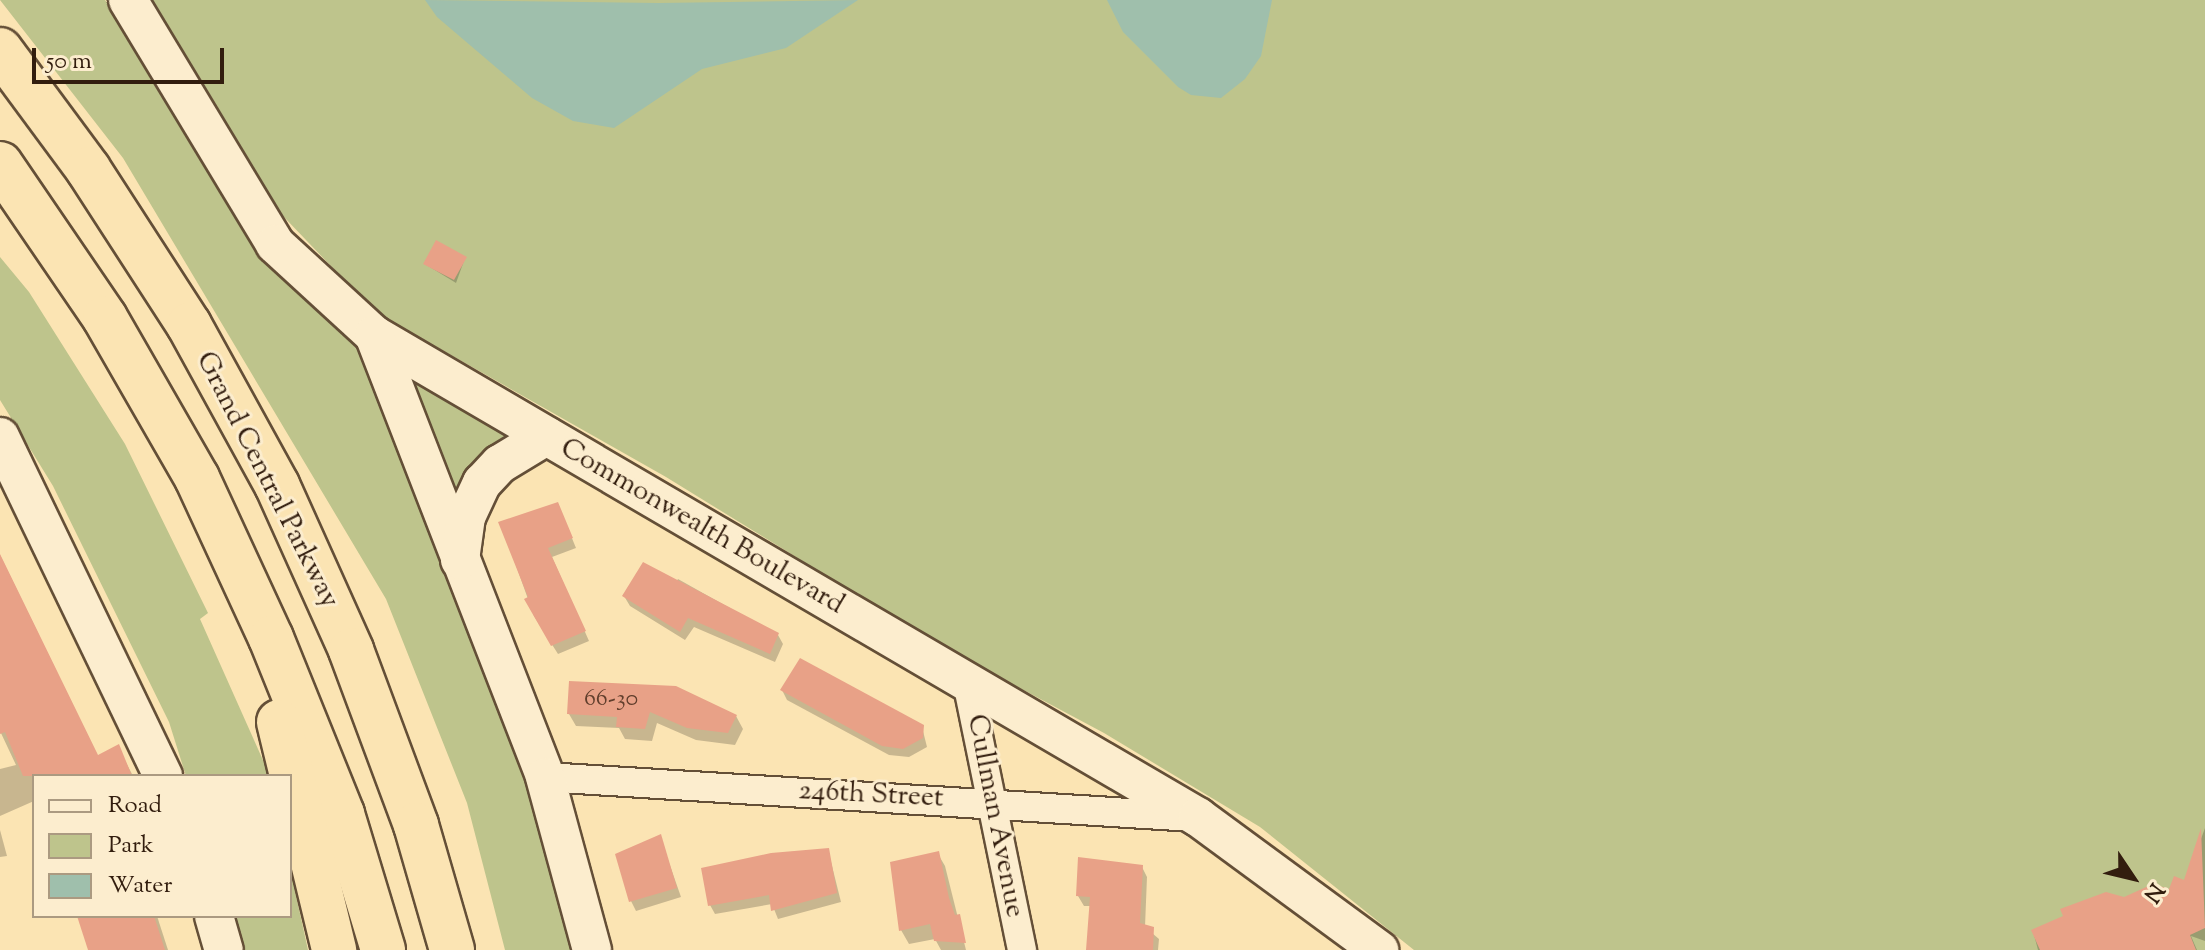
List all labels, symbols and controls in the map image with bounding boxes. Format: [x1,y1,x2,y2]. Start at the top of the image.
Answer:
scale bar [36,32,228,82]
text: 50 m [46,45,92,79]
street label: Grand Central Parkway [188,346,346,614]
street label: Commonwealth Boulevard [554,432,850,622]
house number: 66-30 [584,686,638,714]
street label: Cullman Avenue [959,712,1031,920]
legend [32,774,292,918]
street label: 246th Street [798,774,944,816]
text: Road [108,789,162,823]
text: Park [108,829,154,863]
north arrow [2093,838,2173,918]
text: Water [108,869,172,903]
text: N [2135,875,2171,908]

